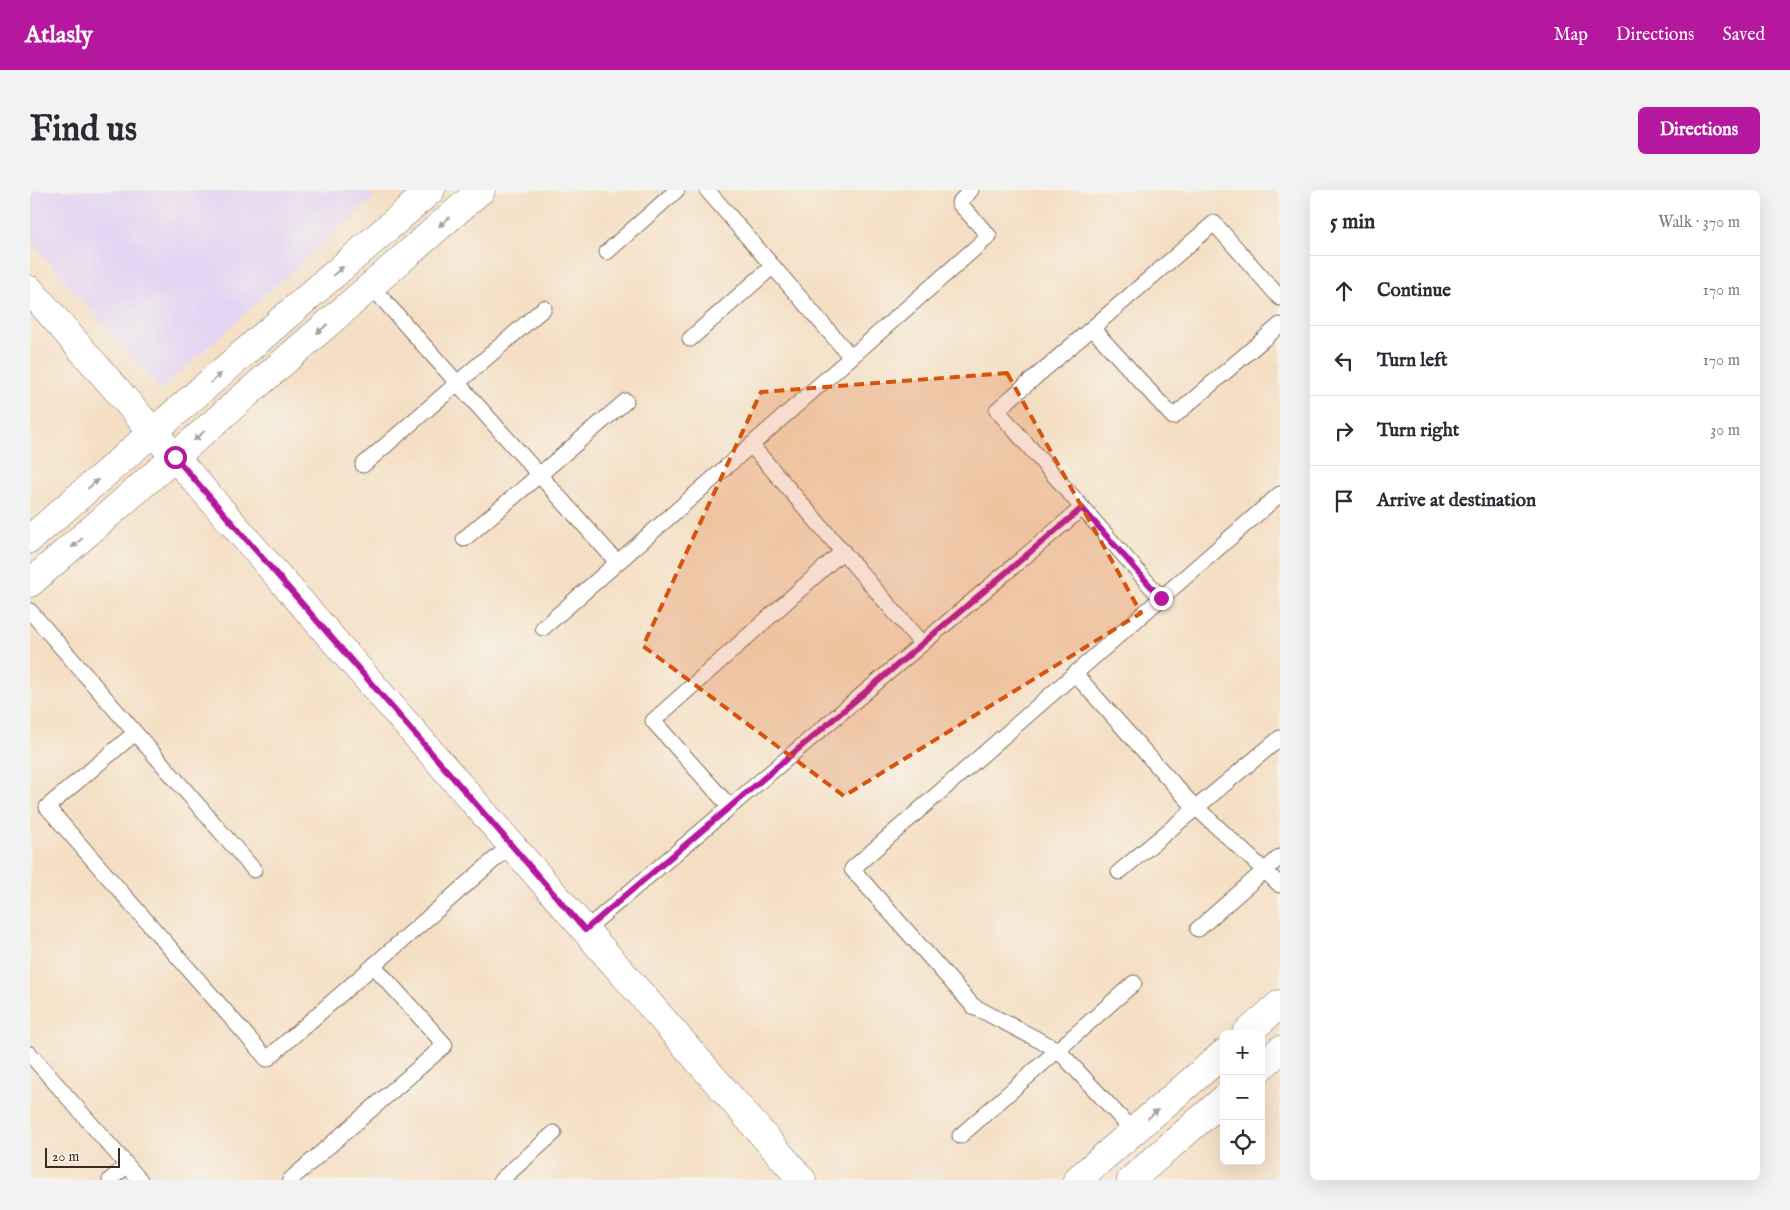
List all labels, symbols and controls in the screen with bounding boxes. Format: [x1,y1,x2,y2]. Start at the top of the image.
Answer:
text: Atlasly [25,20,93,51]
text: Map [1554,24,1588,47]
text: Directions [1616,24,1694,47]
text: Saved [1722,24,1765,47]
button: Directions [1638,107,1760,154]
text: Find us [30,108,137,153]
text: 5 min [1330,209,1375,236]
text: Walk · 370 m [1658,213,1740,233]
one-way arrow [438,216,450,227]
one-way arrow [332,265,344,277]
icon: ahead [1330,277,1358,305]
text: Continue [1377,279,1451,303]
text: 170 m [1703,281,1740,301]
one-way arrow [315,324,328,335]
icon: left [1330,347,1358,375]
text: Turn left [1377,349,1448,373]
text: 170 m [1703,351,1740,371]
one-way arrow [210,373,222,384]
icon: right [1330,417,1358,445]
text: Turn right [1377,419,1459,443]
text: 30 m [1710,421,1740,441]
one-way arrow [194,430,206,442]
route start [164,446,187,469]
one-way arrow [87,479,100,490]
icon: arrive [1330,487,1358,515]
text: Arrive at destination [1377,489,1536,513]
one-way arrow [70,537,83,548]
route end [1150,587,1173,610]
map controls [1220,1030,1265,1165]
button: + [1220,1030,1265,1075]
button: − [1220,1075,1265,1120]
one-way arrow [1147,1108,1160,1119]
button: locate [1220,1120,1265,1165]
scale bar [45,1145,120,1168]
text: 20 m [52,1148,79,1166]

